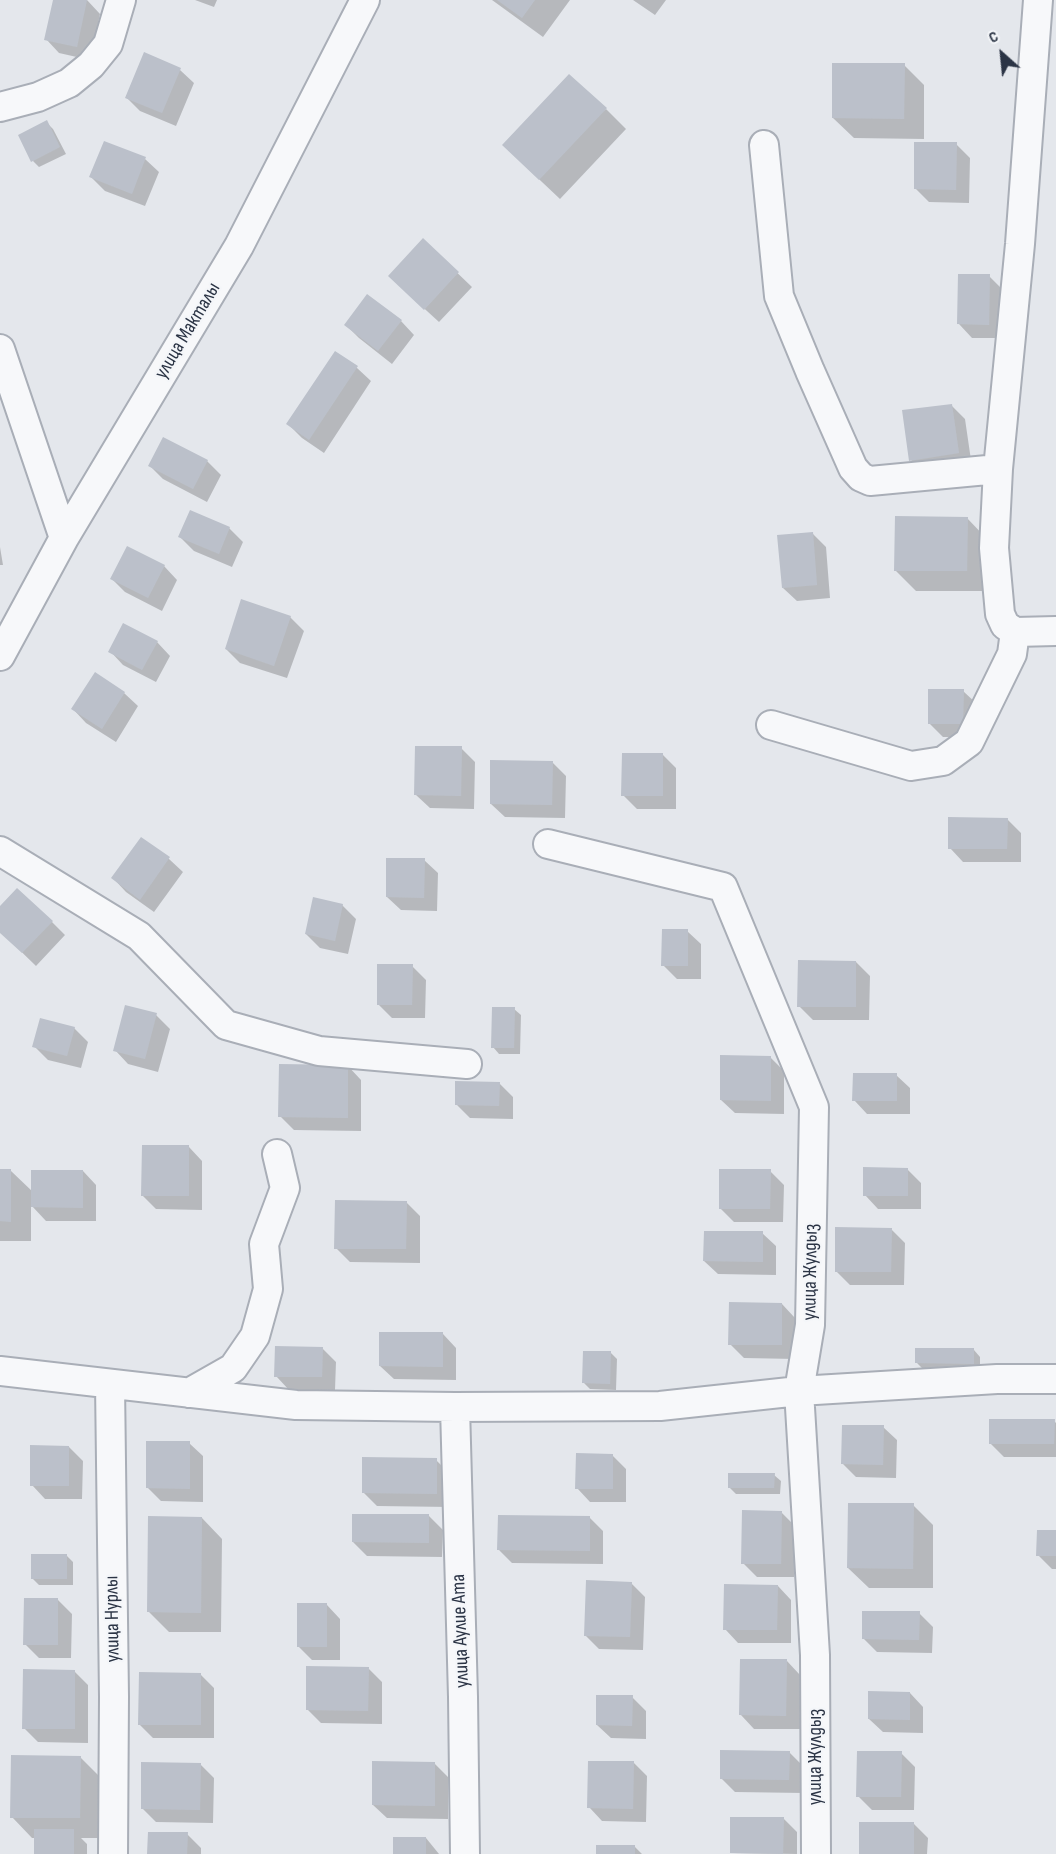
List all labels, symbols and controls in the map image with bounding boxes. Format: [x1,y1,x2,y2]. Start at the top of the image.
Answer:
north arrow [972,24,1032,84]
text: С [986,27,1002,48]
street label: улица Макталы [150,278,226,384]
street label: улица Жулдыз [798,1223,824,1321]
street label: улица Аулие Ата [447,1574,475,1688]
street label: улица Нурлы [100,1575,126,1663]
street label: улица Жулдыз [804,1709,828,1805]

